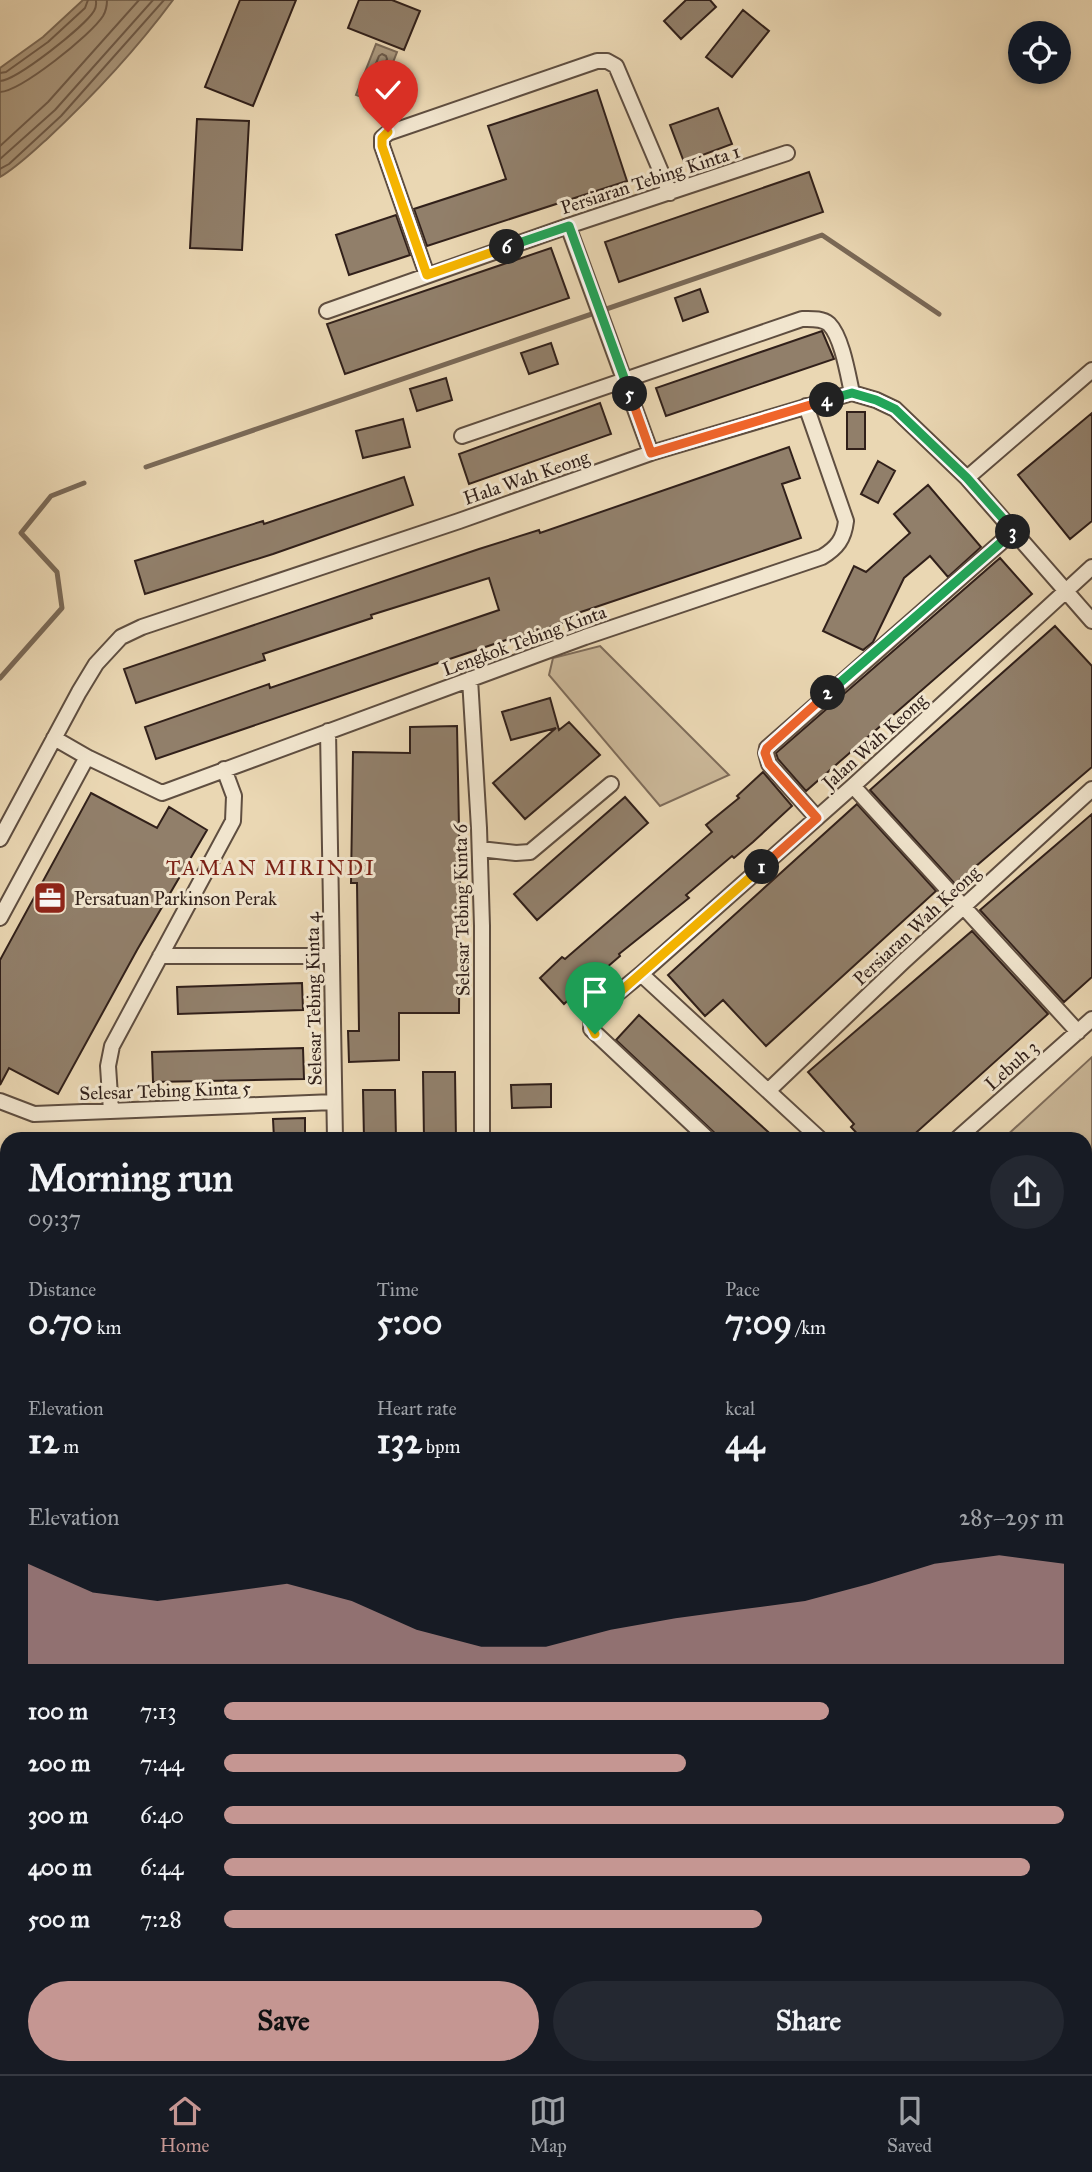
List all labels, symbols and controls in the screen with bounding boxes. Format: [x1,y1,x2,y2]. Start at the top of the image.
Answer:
map controls [1008,21,1071,84]
button: locate [1008,21,1071,84]
pin [358,60,418,132]
icon: check [369,71,407,109]
street label: Persiaran Tebing Kinta 1 [557,140,743,220]
pin: 6 [490,230,524,264]
text: 6 [502,235,511,258]
pin: 5 [612,376,648,412]
text: 5 [625,382,634,405]
pin: 4 [810,382,844,418]
text: 4 [821,388,832,411]
street label: Hala Wah Keong [460,445,593,511]
pin: 3 [996,514,1030,550]
text: 3 [1009,520,1016,543]
street label: Lengkok Tebing Kinta [439,600,611,682]
pin: 2 [810,676,846,710]
text: 2 [823,681,832,704]
street label: Jalan Wah Keong [816,688,932,796]
street label: Selesar Tebing Kinta 6 [448,822,476,996]
pin: 1 [744,850,780,884]
district label: TAMAN MIRINDI [166,855,376,881]
text: 1 [758,855,765,878]
street label: Persiaran Wah Keong [848,861,985,991]
office icon: Persatuan Parkinson Perak [31,879,69,917]
place label: Persatuan Parkinson Perak [74,887,277,910]
street label: Selesar Tebing Kinta 4 [300,912,328,1086]
pin [565,962,625,1034]
icon: arrive [576,973,614,1011]
street label: Lebuh 3 [980,1036,1043,1095]
street label: Selesar Tebing Kinta 5 [79,1076,251,1106]
text: Morning run [28,1155,233,1201]
button: share [990,1155,1064,1229]
text: 09:37 [28,1204,81,1232]
text: Distance [28,1278,96,1301]
text: Time [377,1278,419,1301]
text: Pace [725,1278,760,1301]
text: 0.70 [28,1301,93,1344]
text: 5:00 [377,1301,443,1344]
text: 7:09 [725,1301,792,1344]
text: km [93,1316,122,1339]
text: /km [792,1316,826,1339]
text: Elevation [28,1397,103,1420]
text: Heart rate [377,1397,457,1420]
text: kcal [725,1397,755,1420]
text: 12 [28,1420,59,1463]
text: 132 [377,1420,422,1463]
text: 44 [725,1420,764,1463]
text: m [59,1435,79,1458]
text: bpm [422,1435,460,1458]
text: Elevation [28,1503,119,1531]
text: 285–295 m [959,1503,1064,1531]
text: 100 m [28,1697,88,1725]
text: 7:13 [140,1697,176,1725]
text: 200 m [28,1749,90,1777]
text: 7:44 [140,1749,184,1777]
text: 300 m [28,1801,88,1829]
text: 6:40 [140,1801,184,1829]
text: 400 m [28,1853,92,1881]
text: 6:44 [140,1853,183,1881]
text: 500 m [28,1905,90,1933]
text: 7:28 [140,1905,182,1933]
button: Save [28,1981,539,2061]
button: Share [553,1981,1064,2061]
tab: Home [160,2092,210,2157]
tab: Map [529,2092,567,2157]
tab: Saved [887,2092,932,2157]

